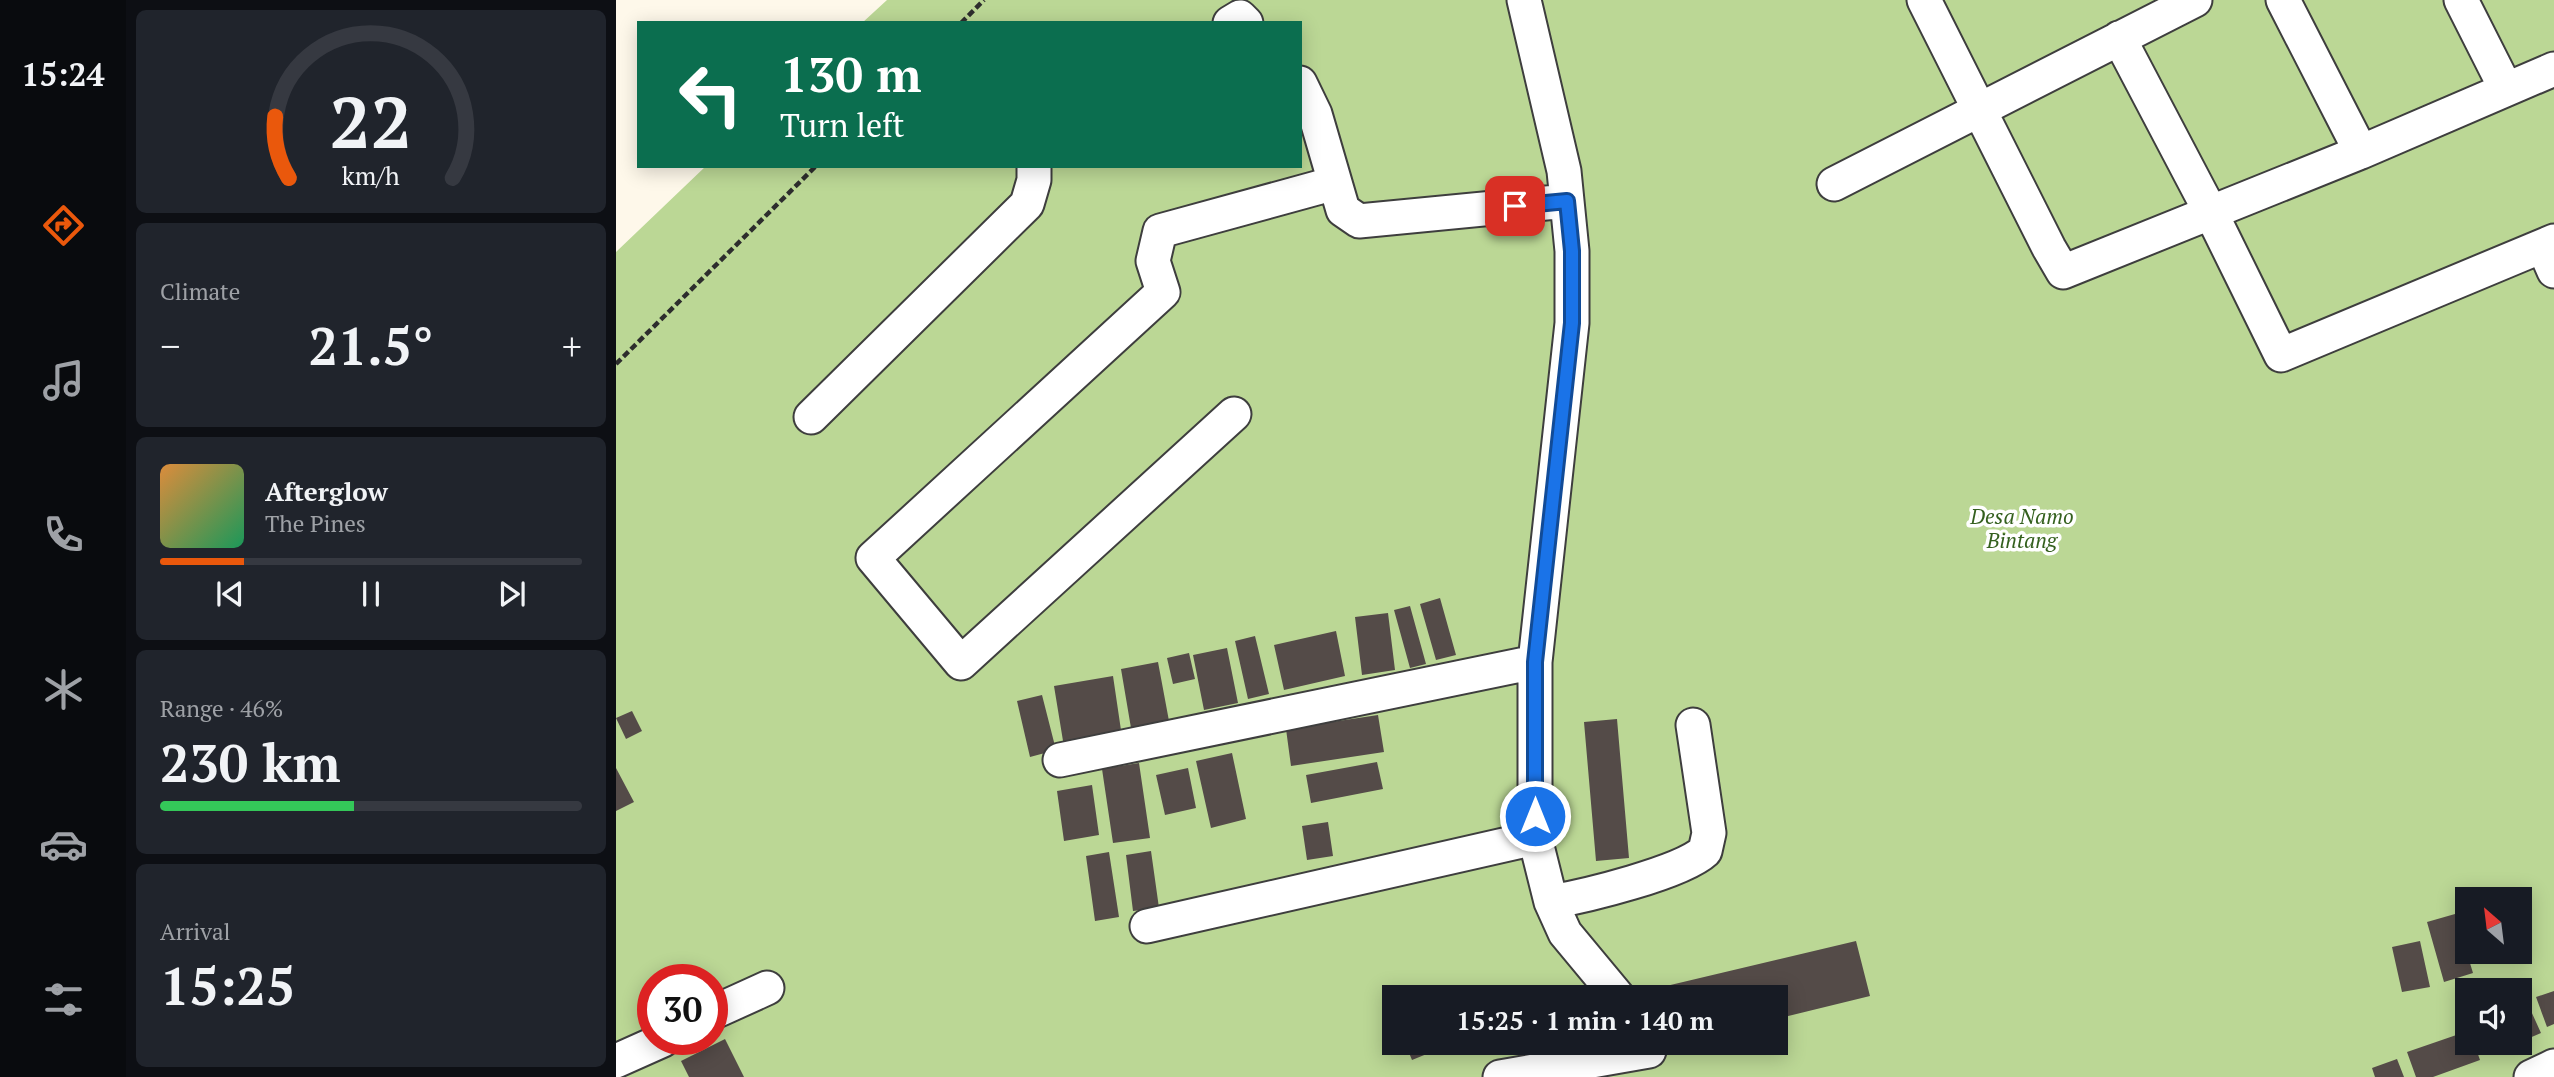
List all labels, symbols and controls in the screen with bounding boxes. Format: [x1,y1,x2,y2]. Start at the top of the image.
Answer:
text: 130 m [780,41,922,106]
icon: left [665,49,756,140]
text: 15:24 [21,53,105,95]
text: 22 [330,72,412,169]
text: Turn left [780,104,904,146]
text: km/h [342,159,400,192]
pin [1485,176,1545,236]
icon: arrive [1496,187,1534,225]
icon: directions [39,201,88,250]
text: Climate [160,276,240,307]
text: 21.5° [308,311,434,380]
text: − [160,321,180,371]
text: + [562,321,582,371]
icon: music [39,356,88,405]
text: Afterglow [265,474,388,508]
park label: Desa Namo Bintang [1969,502,2074,554]
text: The Pines [265,508,366,539]
icon: phone [39,510,88,559]
icon: previous [211,575,249,613]
icon: pause [352,575,390,613]
icon: next [493,575,531,613]
icon: climate [39,665,88,714]
text: Range · 46% [160,693,283,724]
text: 230 km [160,728,341,797]
position arrow [1498,779,1572,853]
icon: car [39,820,88,869]
north arrow [2455,887,2532,964]
map controls [2455,887,2532,1055]
text: Arrival [160,916,231,947]
text: 15:25 [160,951,295,1020]
speed limit sign: 30 [637,964,728,1055]
icon: filters [39,975,88,1024]
button: sound [2455,978,2532,1055]
text: 15:25 · 1 min · 140 m [1456,1003,1714,1037]

